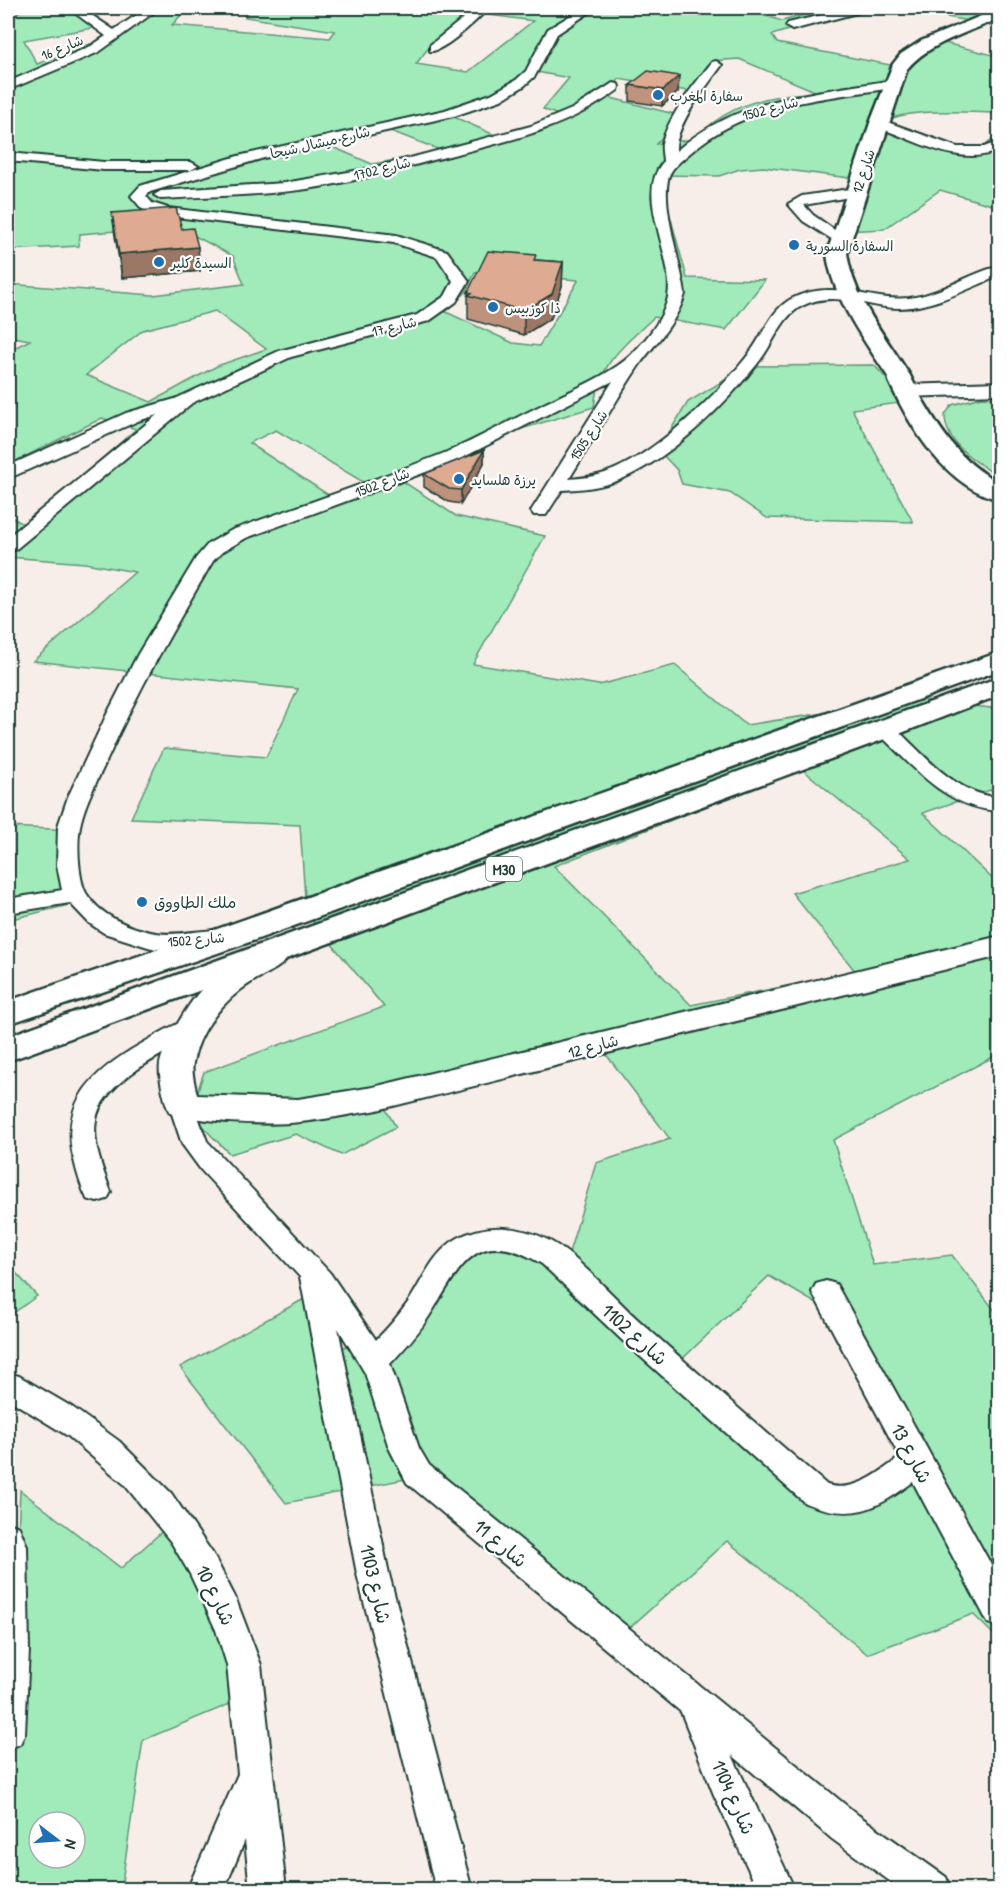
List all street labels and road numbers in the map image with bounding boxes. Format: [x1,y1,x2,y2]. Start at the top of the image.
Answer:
street label: شارع 16 [38,30,86,65]
street label: شارع 1502 [740,91,800,126]
street label: شارع ميشال شيحا [268,121,372,164]
street label: شارع 12 [847,147,880,196]
street label: شارع 1702 [351,152,413,185]
street label: شارع 17 [370,311,419,342]
street label: شارع 1505 [565,406,612,465]
street label: شارع 1502 [352,463,413,502]
road number: M30 [486,857,522,881]
street label: شارع 1502 [167,927,225,952]
street label: شارع 12 [565,1029,621,1064]
street label: شارع 1102 [595,1297,674,1372]
street label: شارع 13 [884,1418,939,1488]
street label: شارع 11 [468,1513,534,1574]
street label: شارع 1103 [353,1542,398,1626]
street label: شارع 10 [189,1560,242,1630]
street label: شارع 1104 [705,1755,762,1839]

